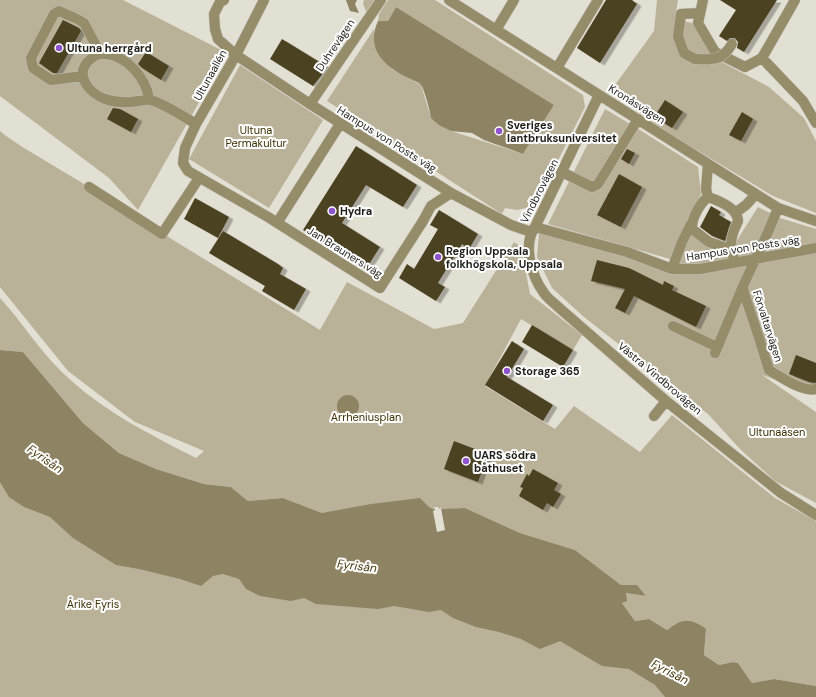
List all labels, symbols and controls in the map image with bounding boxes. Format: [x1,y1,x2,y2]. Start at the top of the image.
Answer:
street label: Duhrevägen [312,16,358,74]
place label: Ultuna herrgård [67,41,152,55]
marker: Ultuna herrgård [54,43,64,53]
street label: Ultunaallén [190,47,230,103]
street label: Kronåsvägen [606,81,668,127]
street label: Hampus von Posts väg [335,103,439,175]
place label: Sveriges lantbruksuniversitet [507,118,617,145]
park label: Ultuna Permakultur [225,123,287,150]
marker: Sveriges lantbruksuniversitet [494,126,504,136]
street label: Vindbrovägen [517,157,561,225]
place label: Hydra [340,204,372,218]
marker: Hydra [327,206,337,216]
street label: Jan Brauners väg [305,223,385,281]
street label: Hampus von Posts väg [685,232,801,264]
place label: Region Uppsala folkhögskola, Uppsala [446,244,562,271]
marker: Region Uppsala folkhögskola, Uppsala [433,252,443,262]
street label: Förvaltarvägen [750,288,786,364]
street label: Västra Vindbrovägen [615,339,705,417]
place label: Storage 365 [515,364,580,378]
marker: Storage 365 [502,366,512,376]
park label: Arrheniusplan [331,410,401,424]
park label: Ultunaåsen [749,425,805,439]
water label: Fyrisån [24,441,66,477]
place label: UARS södra båthuset [474,448,536,475]
marker: UARS södra båthuset [461,456,471,466]
water label: Fyrisån [336,556,378,576]
park label: Årike Fyris [67,597,119,611]
water label: Fyrisån [649,656,692,688]

